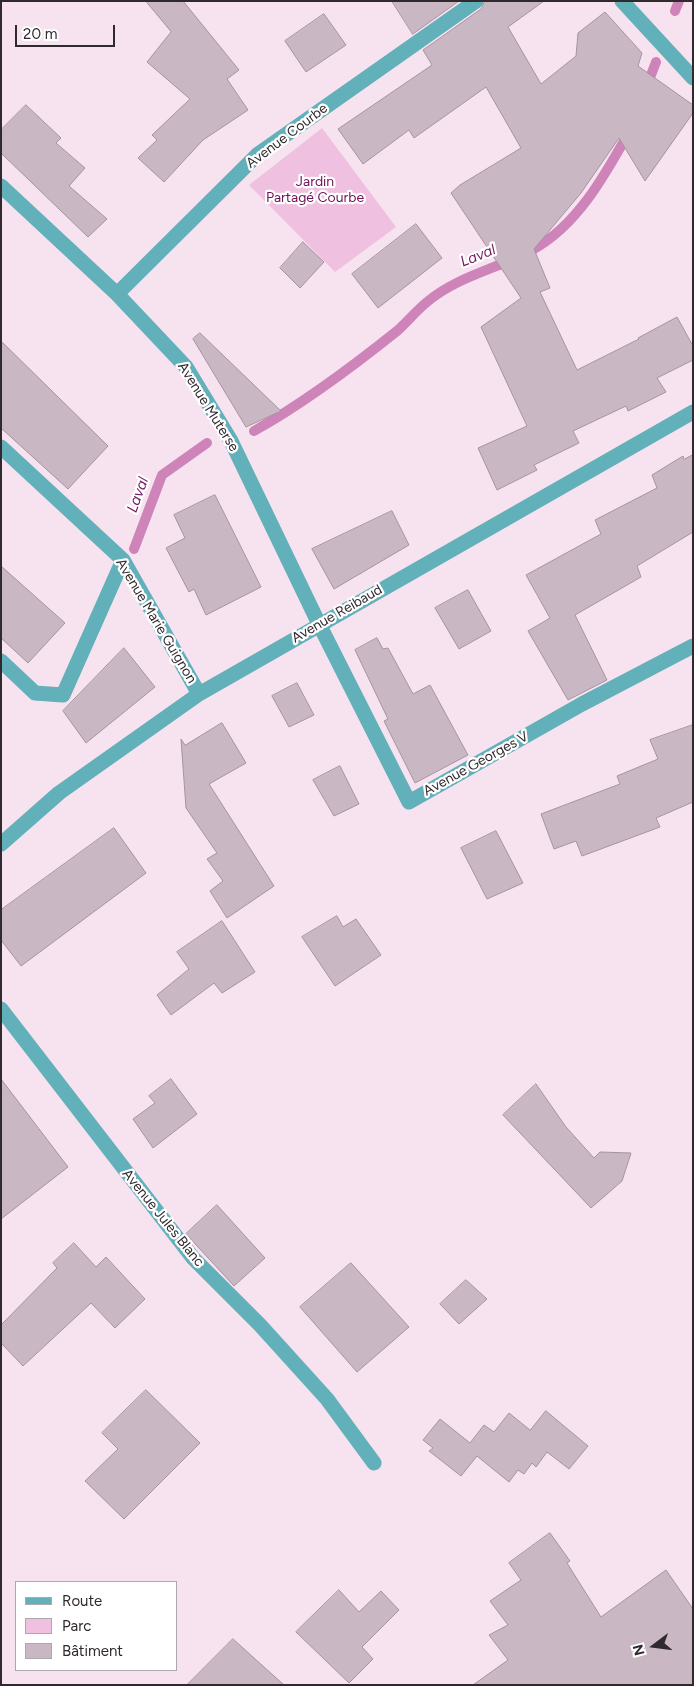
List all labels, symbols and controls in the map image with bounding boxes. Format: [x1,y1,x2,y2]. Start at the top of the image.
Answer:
scale bar [18,15,118,47]
text: 20 m [23,25,57,43]
street label: Avenue Courbe [243,100,331,172]
park label: Jardin Partagé Courbe [266,174,364,206]
water label: Laval [458,241,498,271]
street label: Avenue Muterse [174,359,242,455]
water label: Laval [123,475,153,515]
street label: Avenue Marie Guignon [112,556,200,686]
street label: Avenue Reibaud [289,581,385,647]
street label: Avenue Georges V [421,728,531,800]
street label: Avenue Jules Blanc [118,1166,208,1270]
legend [15,1581,178,1671]
text: Route [62,1592,102,1610]
text: Parc [62,1617,91,1635]
north arrow [629,1621,679,1671]
text: Bâtiment [62,1642,123,1660]
text: N [629,1643,649,1657]

